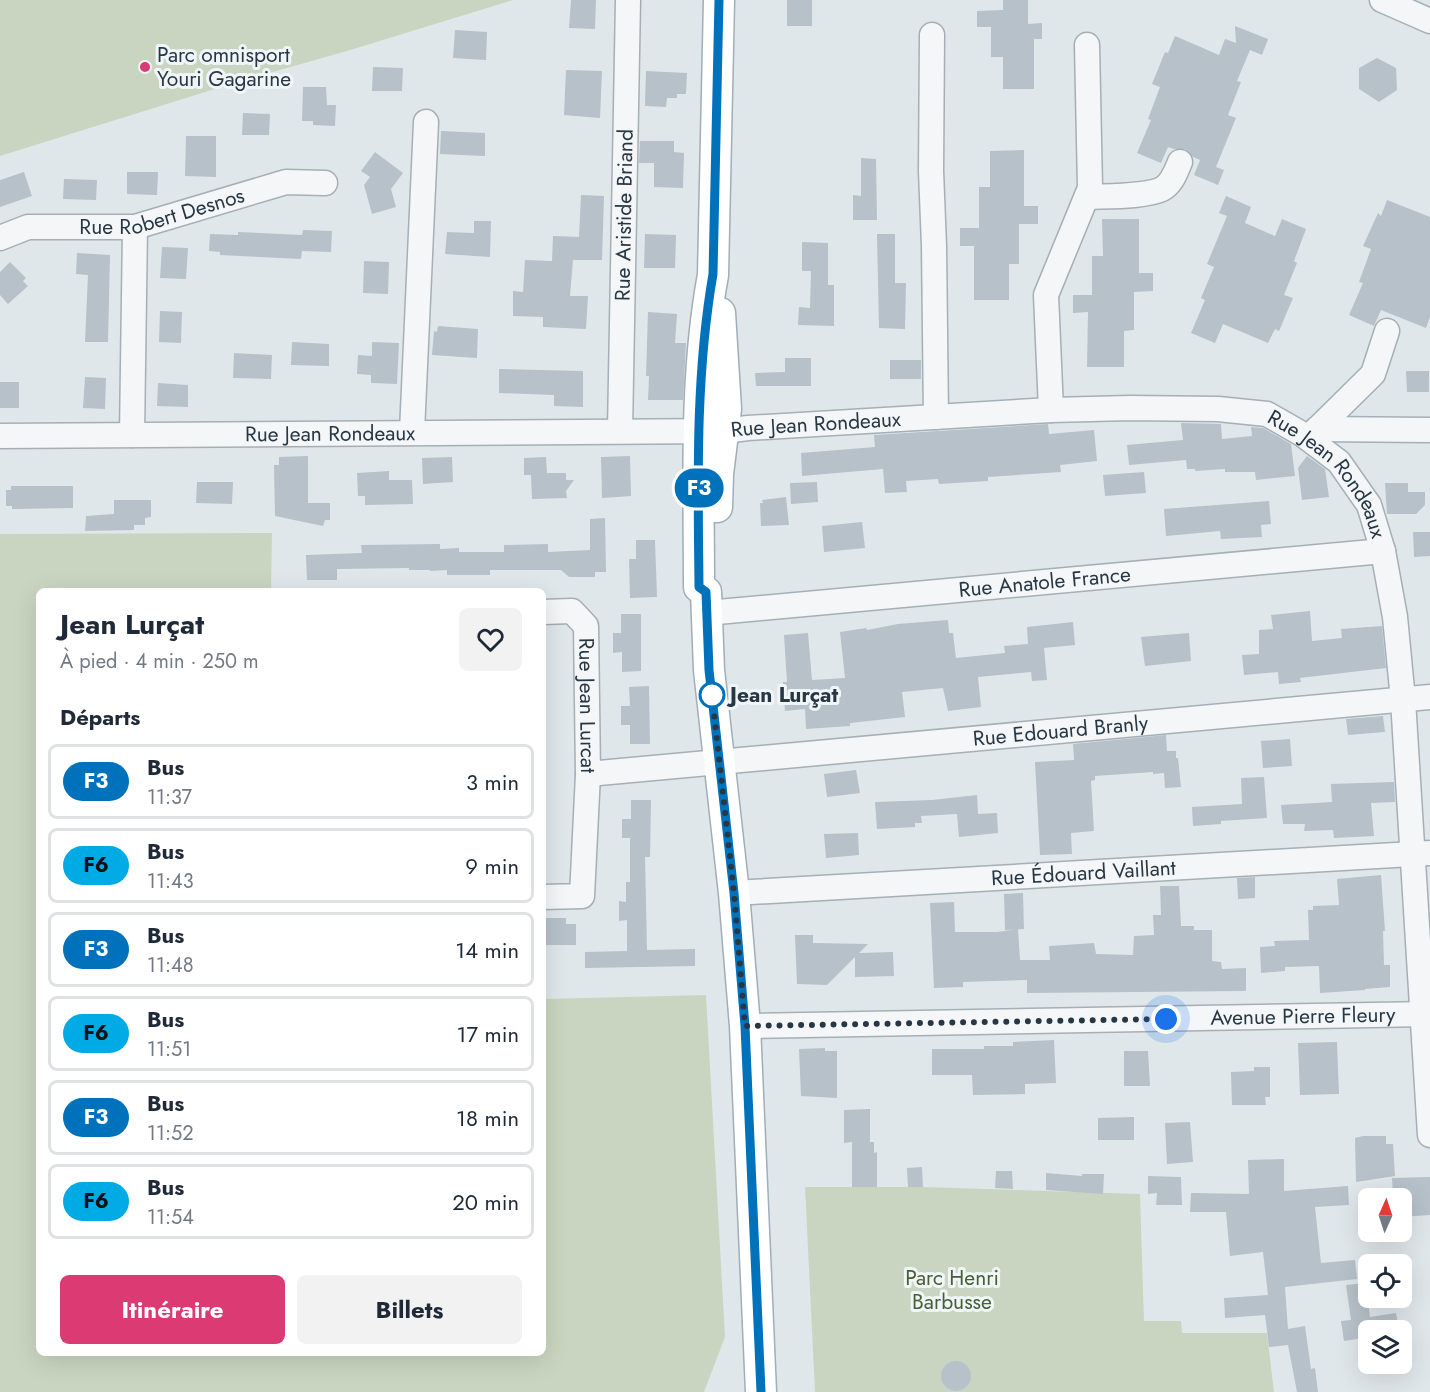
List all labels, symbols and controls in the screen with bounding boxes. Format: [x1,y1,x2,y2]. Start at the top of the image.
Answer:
place label: Parc omnisport Youri Gagarine [157,40,291,94]
marker: Parc omnisport Youri Gagarine [138,60,152,74]
street label: Rue Aristide Briand [607,129,641,301]
street label: Rue Robert Desnos [79,180,248,242]
street label: Rue Jean Rondeaux [1262,402,1393,542]
street label: Rue Jean Rondeaux [729,404,902,445]
street label: Rue Jean Rondeaux [245,418,415,449]
line badge: F3 [672,468,726,508]
text: F3 [687,473,711,503]
street label: Rue Anatole France [957,559,1132,605]
text: Jean Lurçat [60,604,204,645]
button: heart [459,608,522,671]
street label: Rue Jean Lurcat [571,638,603,773]
text: À pied · 4 min · 250 m [60,647,259,676]
place label: Jean Lurçat [726,680,838,710]
marker: Jean Lurçat [699,682,725,708]
text: Départs [60,701,140,733]
street label: Rue Edouard Branly [972,708,1150,754]
text: Bus [147,751,184,783]
text: F3 [84,766,108,796]
text: 3 min [466,766,519,798]
text: 11:37 [147,783,192,812]
text: Bus [147,835,184,867]
text: F6 [83,850,109,880]
text: 9 min [465,850,519,882]
street label: Rue Édouard Vaillant [990,853,1177,893]
text: 11:43 [147,867,194,896]
text: Bus [147,919,184,951]
text: F3 [84,934,108,964]
text: 14 min [455,934,519,966]
text: 11:48 [147,951,194,980]
street label: Avenue Pierre Fleury [1210,1000,1396,1033]
text: Bus [147,1003,184,1035]
your location [1151,1004,1181,1034]
text: F6 [83,1018,109,1048]
text: 17 min [457,1018,519,1050]
text: 11:51 [147,1035,191,1064]
text: Bus [147,1087,184,1119]
text: F3 [84,1102,108,1132]
text: 18 min [456,1102,519,1134]
text: 11:52 [147,1119,194,1148]
text: Bus [147,1171,184,1203]
text: F6 [83,1186,109,1216]
text: 20 min [452,1186,519,1218]
north arrow [1358,1188,1412,1242]
map controls [1358,1188,1412,1374]
text: 11:54 [147,1203,194,1232]
button: locate [1358,1254,1412,1308]
park label: Parc Henri Barbusse [905,1263,999,1317]
button: Itinéraire [60,1275,285,1344]
button: Billets [297,1275,522,1344]
button: layers [1358,1320,1412,1374]

